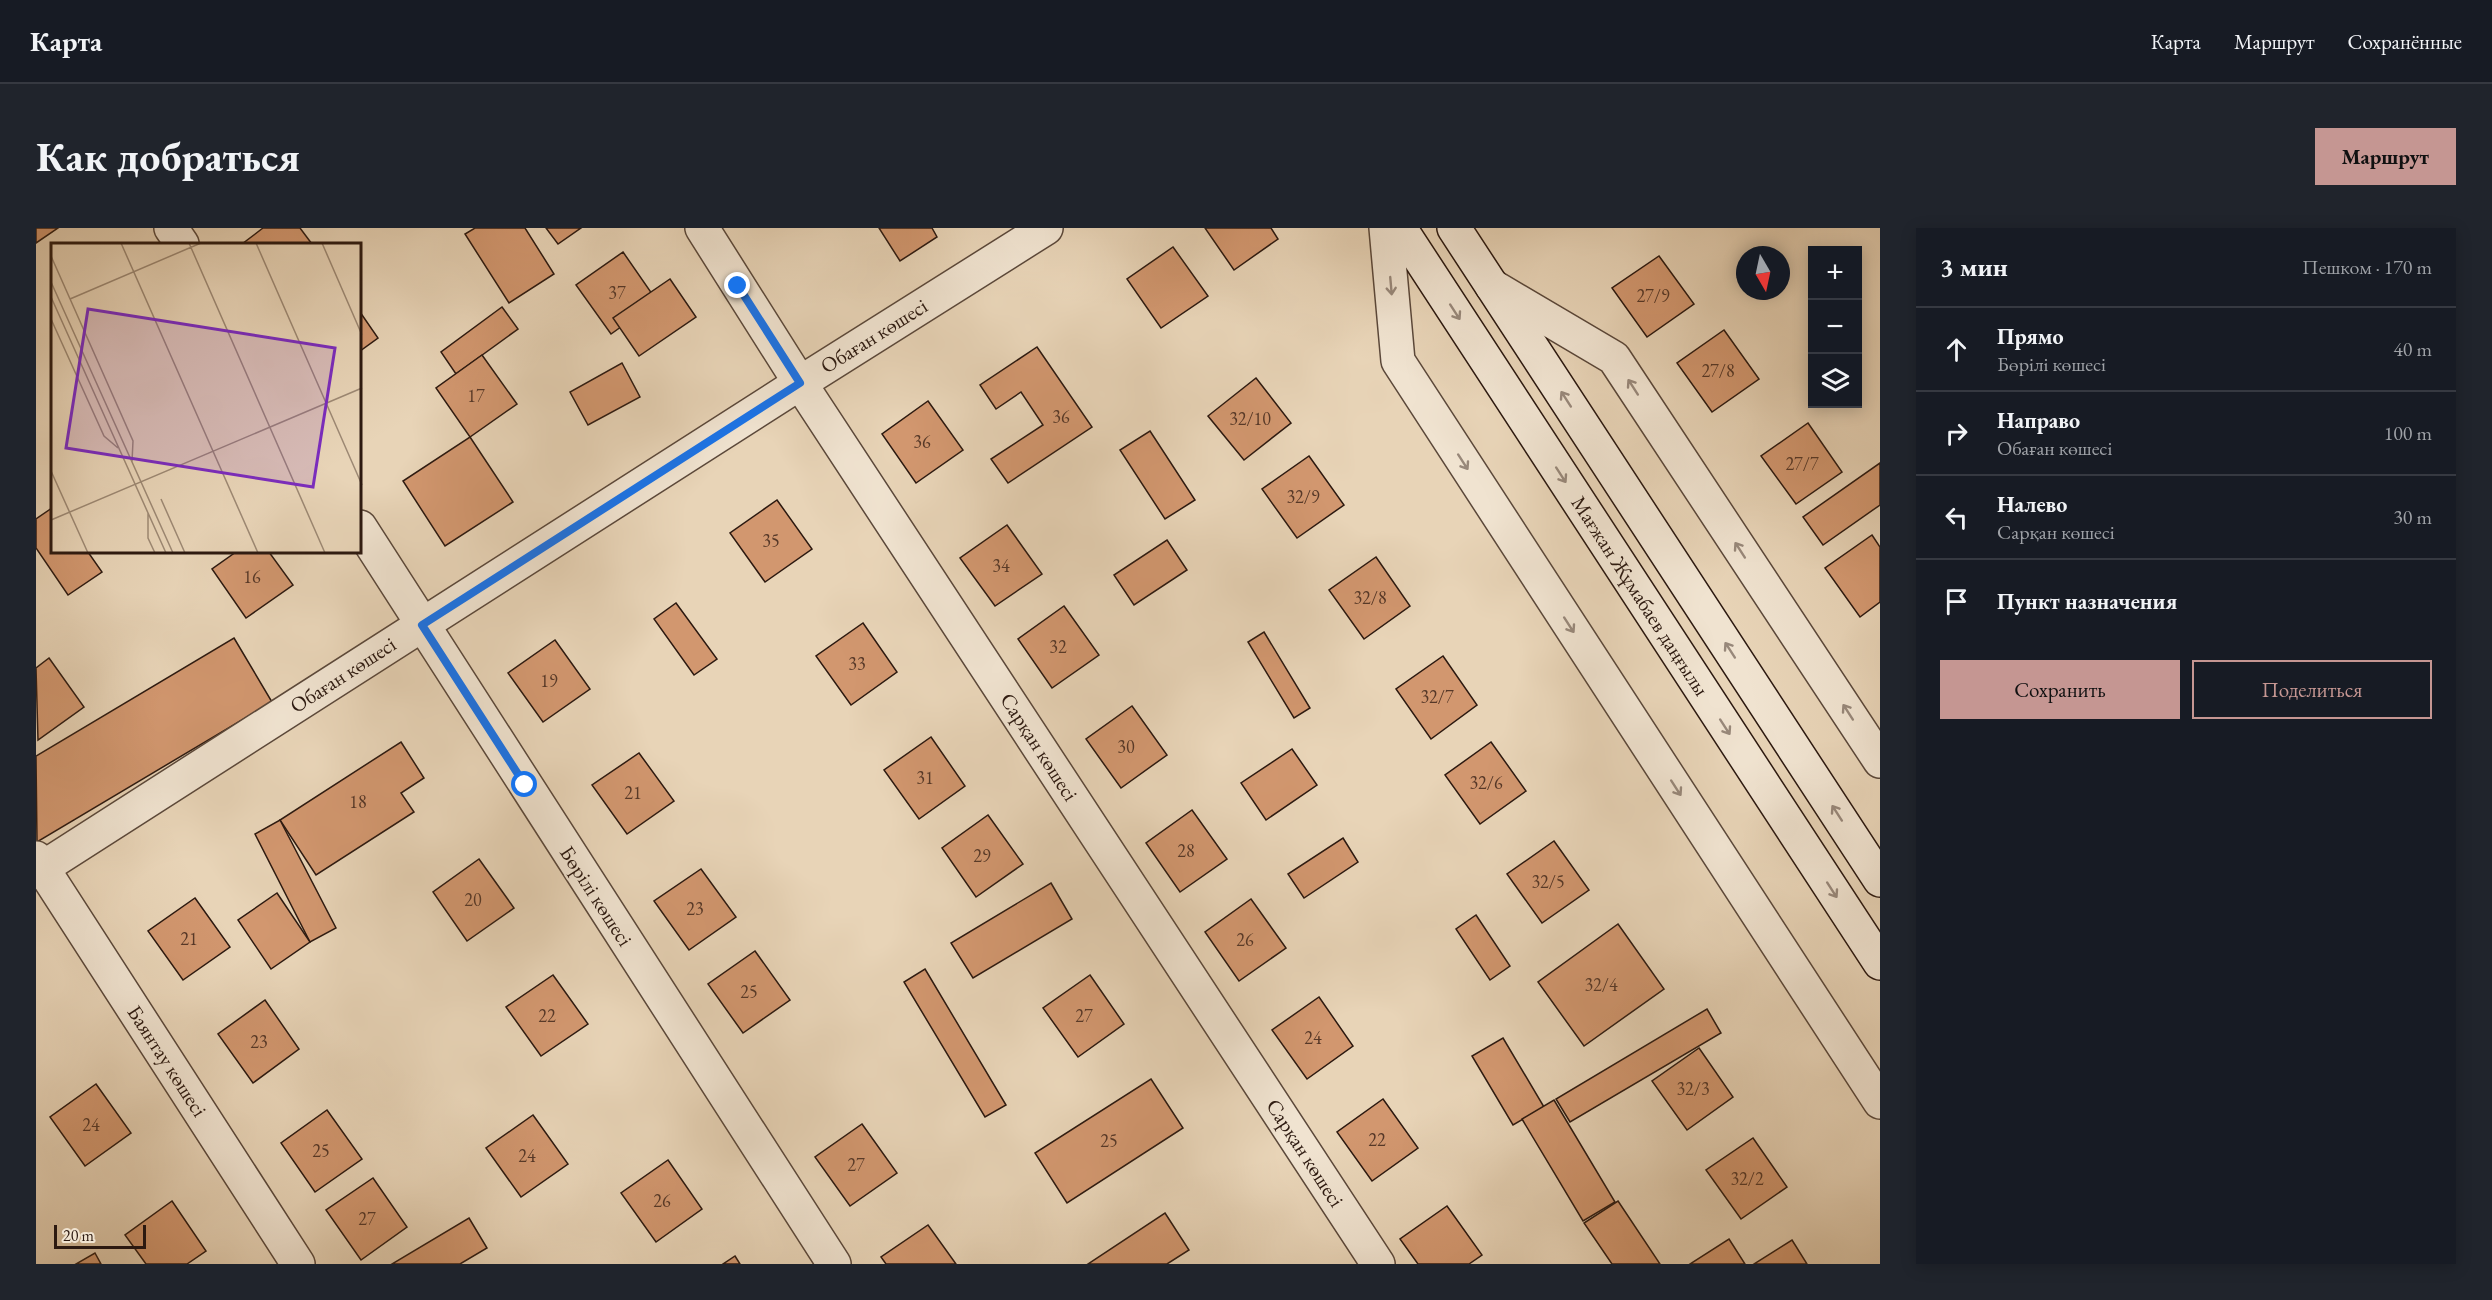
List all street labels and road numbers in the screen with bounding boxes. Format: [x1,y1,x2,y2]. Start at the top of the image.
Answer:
street label: Обаған көшесі [815,292,932,379]
street label: Мағжан Жұмабаев даңғылы [1566,491,1715,701]
street label: Обаған көшесі [285,630,401,719]
street label: Сарқан көшесі [994,688,1084,806]
street label: Бөрілі көшесі [554,840,639,951]
street label: Баянтау көшесі [121,1000,213,1122]
street label: Сарқан көшесі [1260,1094,1350,1212]

